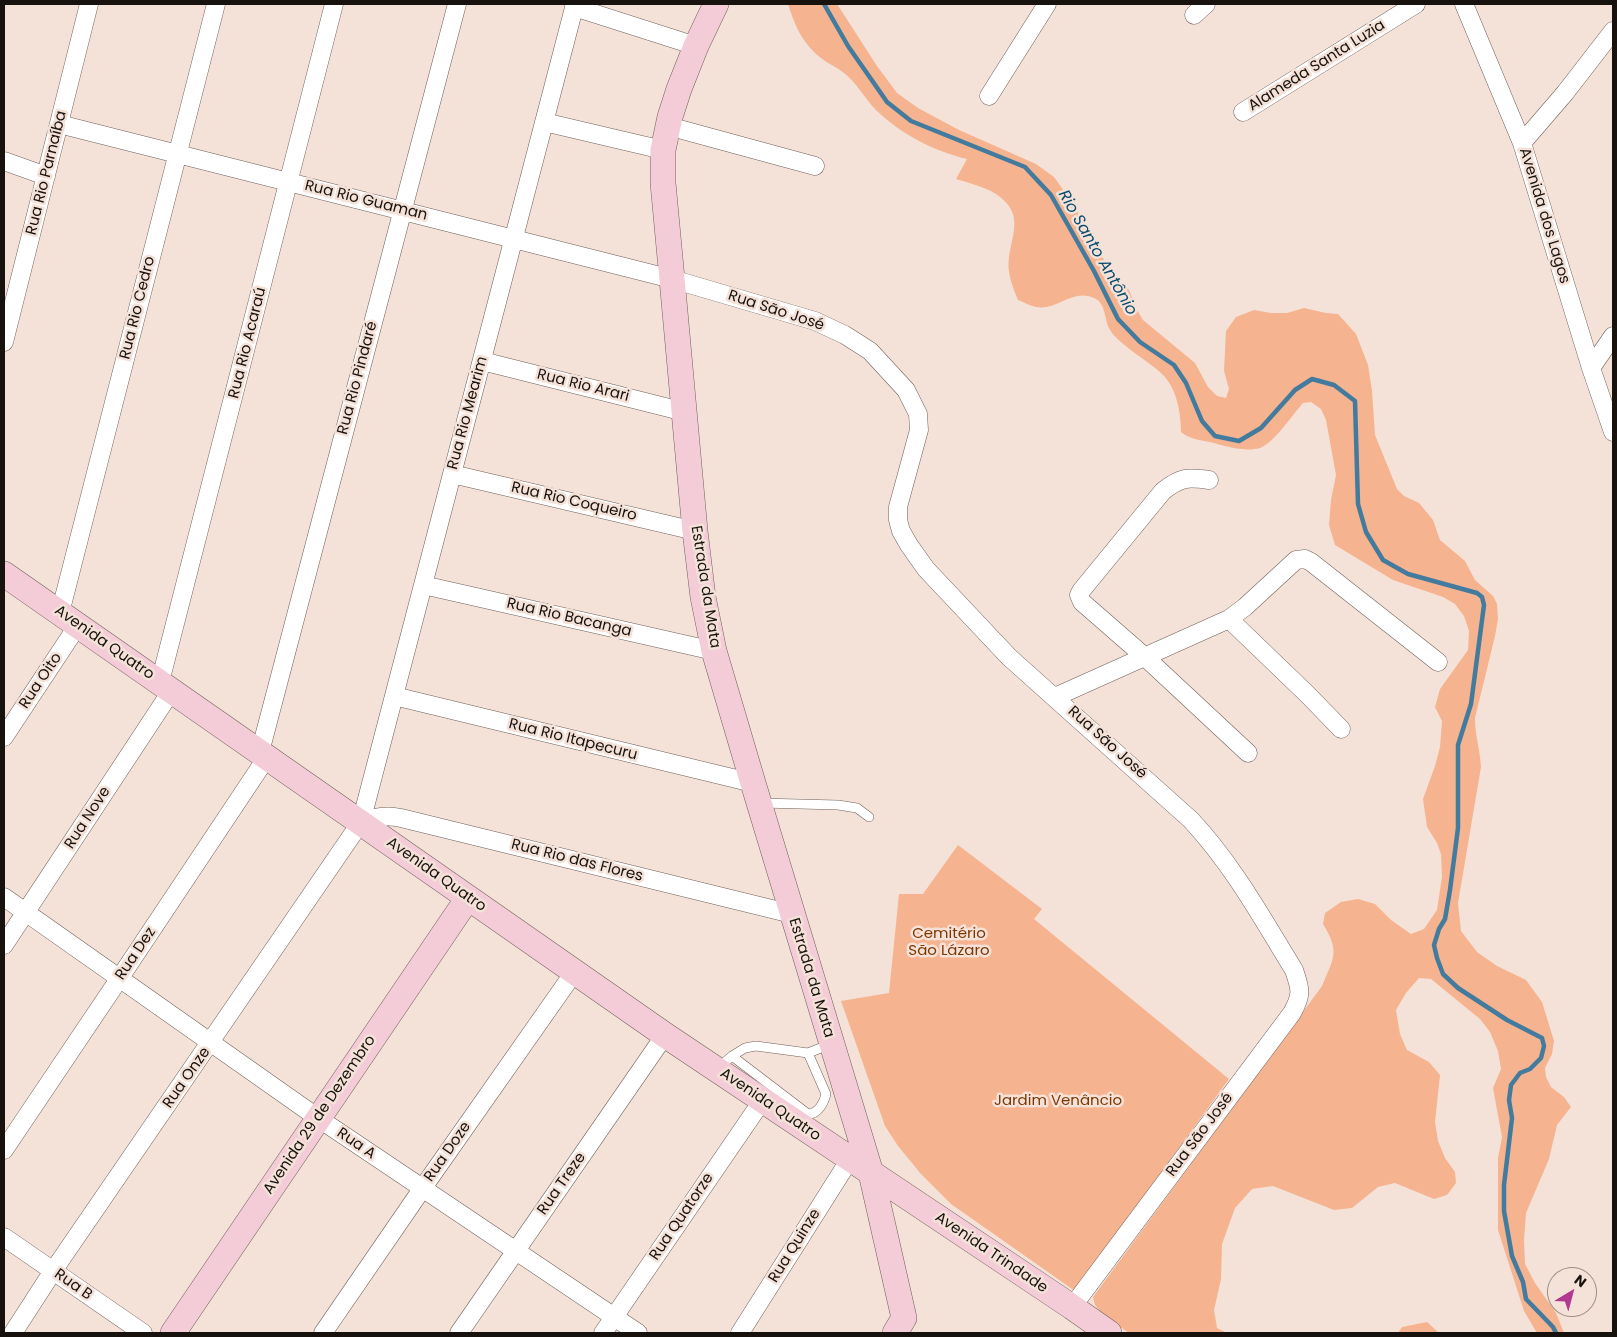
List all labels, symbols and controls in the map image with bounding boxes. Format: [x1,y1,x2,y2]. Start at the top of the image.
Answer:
street label: Alameda Santa Luzia [1245,17,1389,115]
street label: Rua Rio Parnaíba [23,109,71,237]
street label: Avenida dos Lagos [1515,146,1573,286]
street label: Rua Rio Guaman [303,177,429,225]
water label: Rio Santo Antônio [1053,187,1141,319]
street label: Rua Rio Cedro [117,255,159,361]
street label: Rua Rio Acaraú [225,286,271,400]
street label: Rua São José [726,287,826,335]
street label: Rua Rio Pindaré [334,319,382,437]
street label: Rua Rio Mearim [444,354,492,472]
street label: Rua Rio Arari [535,366,631,406]
street label: Rua Rio Coqueiro [509,479,639,525]
street label: Estrada da Mata [686,524,724,650]
street label: Rua Rio Bacanga [505,595,633,641]
street label: Avenida Quatro [51,602,157,684]
street label: Rua Oito [16,650,66,712]
street label: Rua São José [1064,703,1150,783]
street label: Rua Rio Itapecuru [507,715,639,765]
street label: Rua Nove [61,783,115,853]
street label: Avenida Quatro [383,834,489,916]
street label: Rua Rio das Flores [509,836,645,886]
street label: Estrada da Mata [784,916,838,1040]
street label: Rua Dez [112,924,160,984]
park label: Cemitério São Lázaro [908,925,990,960]
street label: Avenida 29 de Dezembro [260,1032,380,1198]
street label: Rua Onze [159,1044,215,1112]
street label: Avenida Quatro [716,1065,824,1145]
street label: Rua São José [1163,1090,1237,1180]
park label: Jardim Venâncio [994,1092,1122,1110]
street label: Rua Doze [421,1118,475,1186]
street label: Rua A [333,1125,379,1163]
street label: Rua Treze [534,1149,590,1219]
street label: Rua Quatorze [646,1170,718,1264]
street label: Rua Quinze [765,1206,825,1286]
street label: Avenida Trindade [931,1209,1051,1297]
street label: Rua B [51,1266,95,1304]
north arrow [1547,1267,1597,1317]
text: N [1570,1270,1591,1292]

